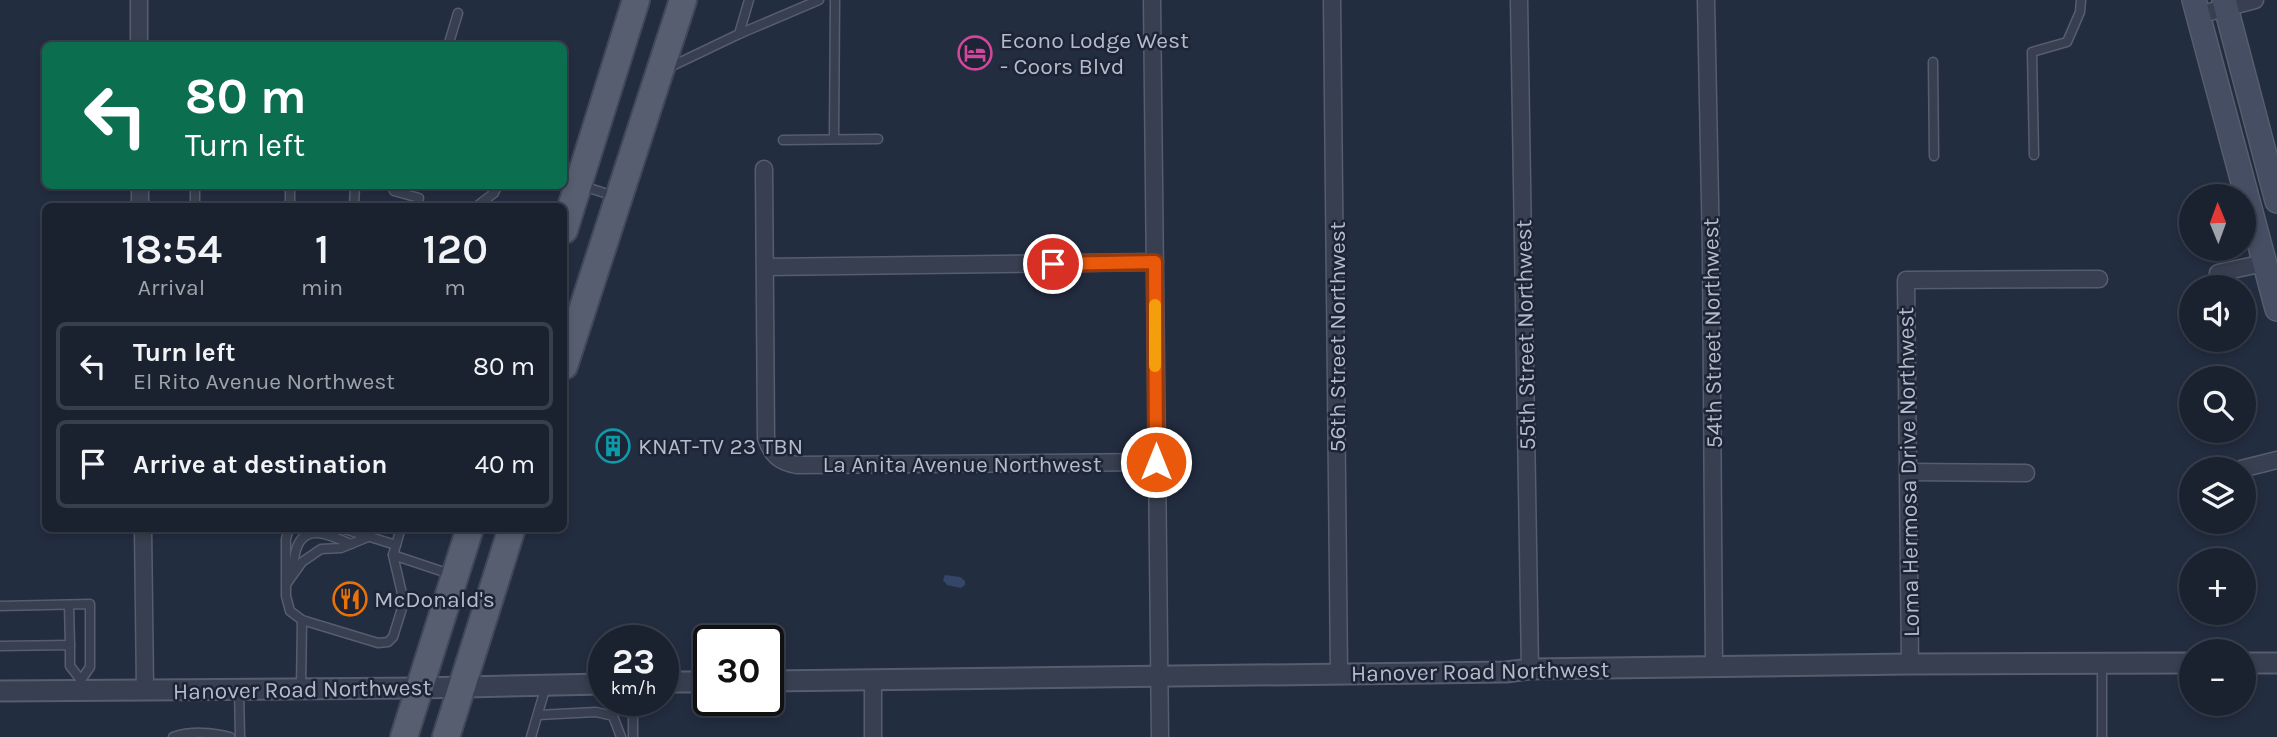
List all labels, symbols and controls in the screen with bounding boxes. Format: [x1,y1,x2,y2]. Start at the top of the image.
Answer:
place label: Econo Lodge West - Coors Blvd [1000,27,1189,80]
hotel icon: Econo Lodge West - Coors Blvd [956,34,994,72]
text: 80 m [185,68,307,125]
icon: left [70,70,161,161]
text: Turn left [185,127,305,164]
north arrow [2179,184,2256,261]
map controls [2179,184,2256,716]
street label: 54th Street Northwest [1697,217,1728,449]
street label: 55th Street Northwest [1510,219,1541,451]
street label: 56th Street Northwest [1324,221,1351,453]
text: 18:54 [121,224,222,274]
text: 1 [315,224,329,274]
text: 120 [422,224,488,274]
pin [1023,234,1083,294]
icon: arrive [1034,245,1072,283]
text: Arrival [138,274,205,301]
text: min [301,274,343,301]
text: m [444,274,466,301]
button: sound [2179,275,2256,352]
street label: Loma Hermosa Drive Northwest [1892,306,1925,637]
text: Turn left [133,337,235,368]
icon: left [74,347,112,385]
text: 80 m [473,351,535,382]
button: search [2179,366,2256,443]
text: El Rito Avenue Northwest [133,368,395,395]
position arrow [1119,425,1193,499]
building icon: KNAT-TV 23 TBN [594,427,632,465]
place label: KNAT-TV 23 TBN [638,433,803,460]
icon: arrive [74,445,112,483]
text: Arrive at destination [133,449,387,480]
text: 40 m [475,449,535,480]
street label: La Anita Avenue Northwest [822,451,1102,478]
button: layers [2179,457,2256,534]
button: + [2179,548,2256,625]
restaurant icon: McDonald's [331,580,369,618]
place label: McDonald's [374,586,495,613]
speed limit sign: 30 [693,625,784,716]
button: − [2179,639,2256,716]
text: 23 [612,641,655,682]
street label: Hanover Road Northwest [1351,656,1610,687]
street label: Hanover Road Northwest [173,674,432,705]
text: km/h [611,677,656,699]

